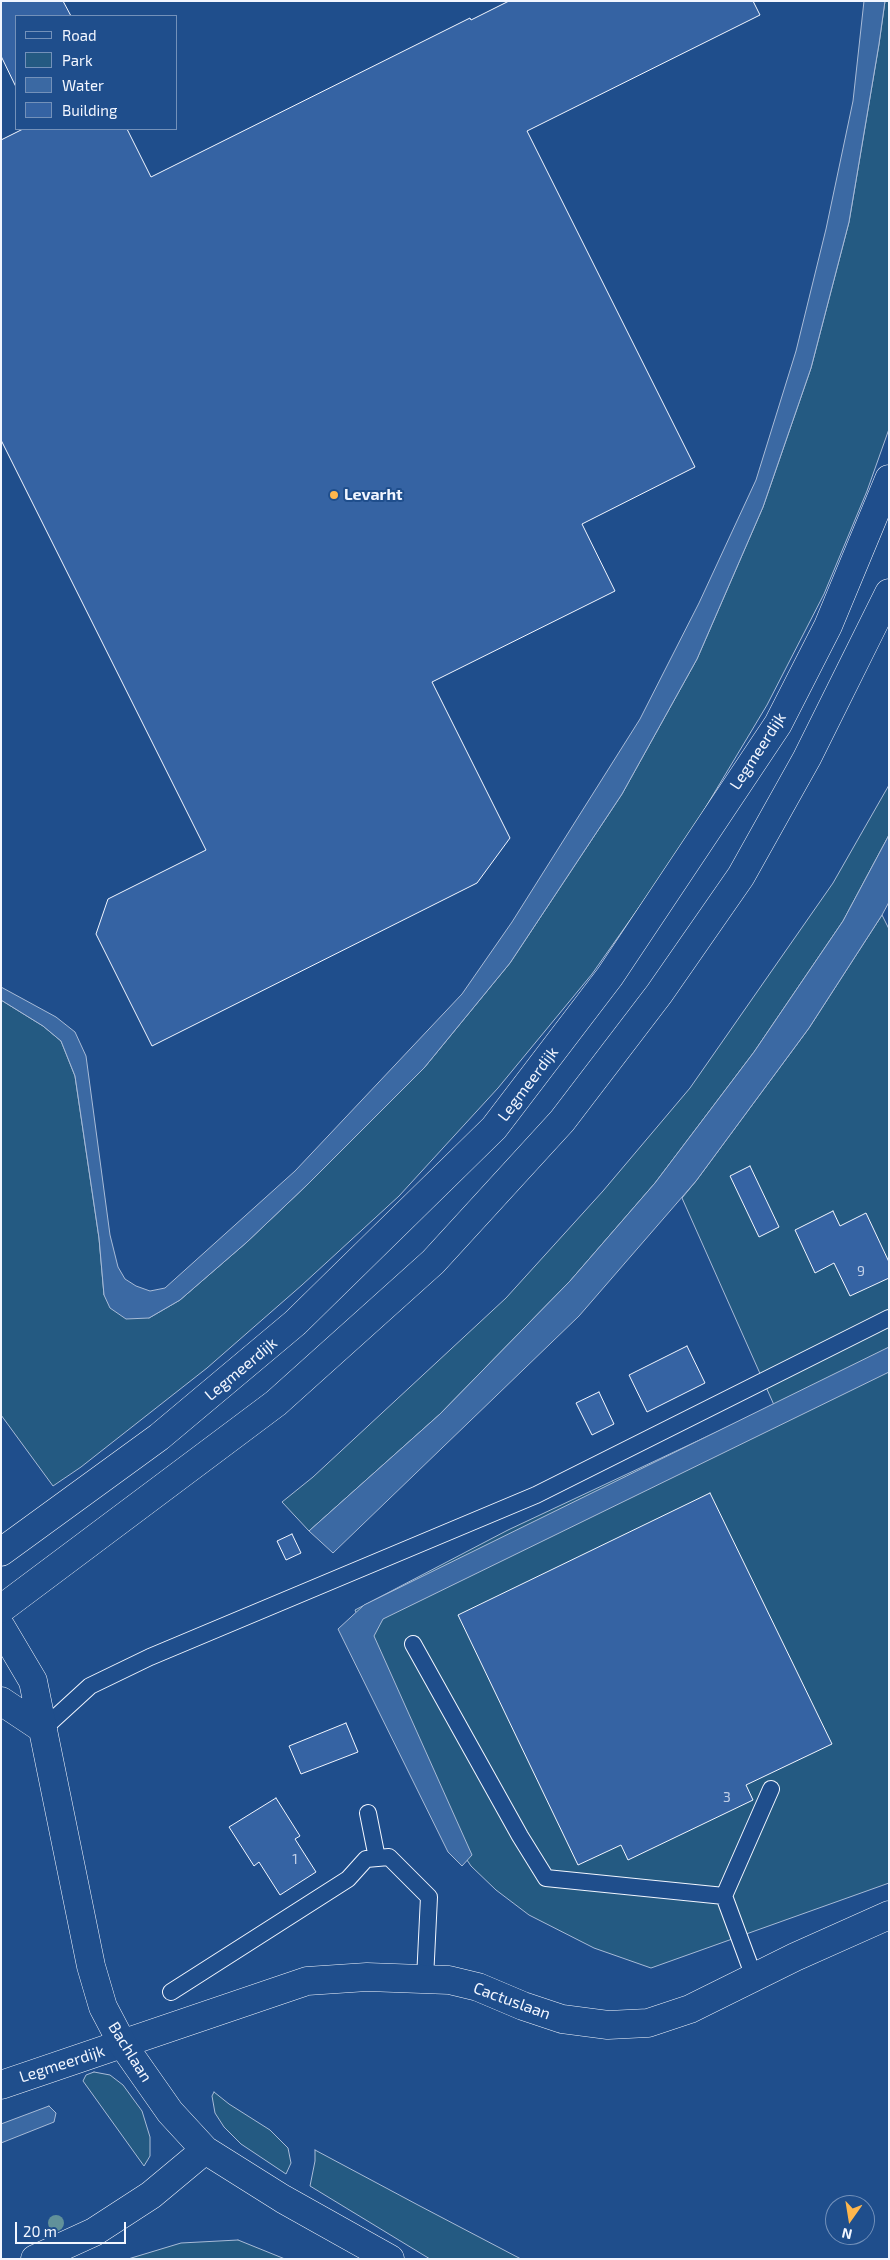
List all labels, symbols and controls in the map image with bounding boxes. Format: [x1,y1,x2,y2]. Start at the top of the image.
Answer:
legend [15,15,178,130]
text: Road [62,26,97,44]
text: Park [62,51,93,69]
text: Water [62,76,104,94]
text: Building [62,101,117,119]
place label: Levarht [344,485,403,505]
marker: Levarht [328,489,340,501]
street label: Legmeerdijk [726,709,790,793]
street label: Legmeerdijk [494,1043,562,1125]
house number: 9 [857,1263,865,1279]
street label: Legmeerdijk [201,1333,281,1405]
house number: 3 [723,1789,731,1805]
house number: 1 [292,1851,298,1867]
street label: Cactuslaan [471,1978,553,2024]
street label: Bachlaan [104,2018,156,2086]
street label: Legmeerdijk [17,2041,107,2087]
north arrow [825,2195,875,2245]
scale bar [18,2212,129,2244]
text: 20 m [23,2222,57,2240]
text: N [840,2225,854,2244]

